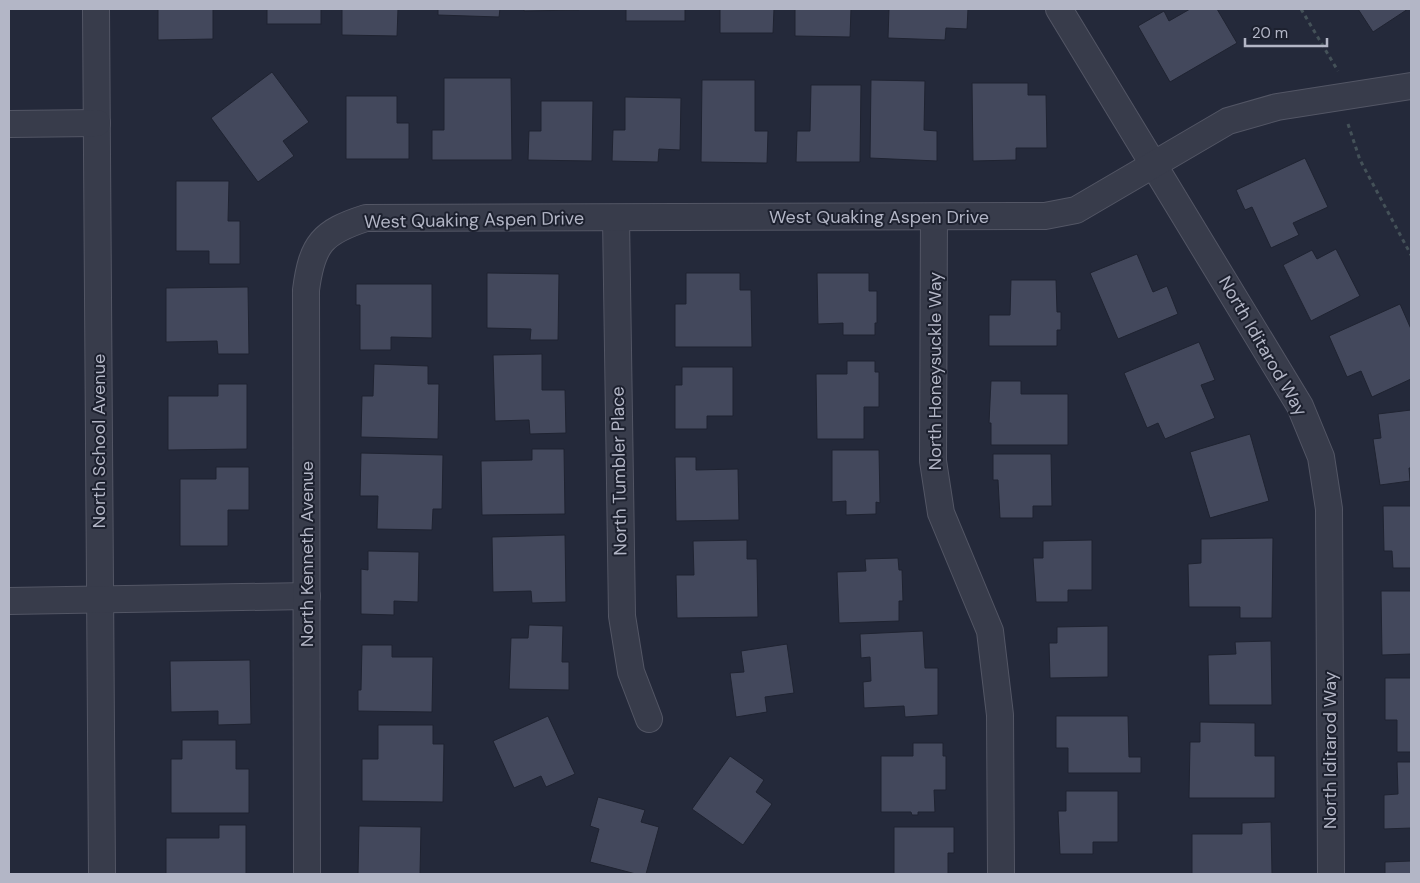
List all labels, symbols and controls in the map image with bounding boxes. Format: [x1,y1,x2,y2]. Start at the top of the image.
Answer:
scale bar [1245,15,1328,47]
text: 20 m [1252,23,1288,43]
street label: West Quaking Aspen Drive [769,205,989,229]
street label: West Quaking Aspen Drive [364,206,584,234]
street label: North Honeysuckle Way [923,272,947,470]
street label: North Iditarod Way [1213,272,1313,420]
street label: North School Avenue [87,354,111,528]
street label: North Tumbler Place [606,386,632,556]
street label: North Kenneth Avenue [295,461,319,647]
street label: North Iditarod Way [1318,671,1342,829]

